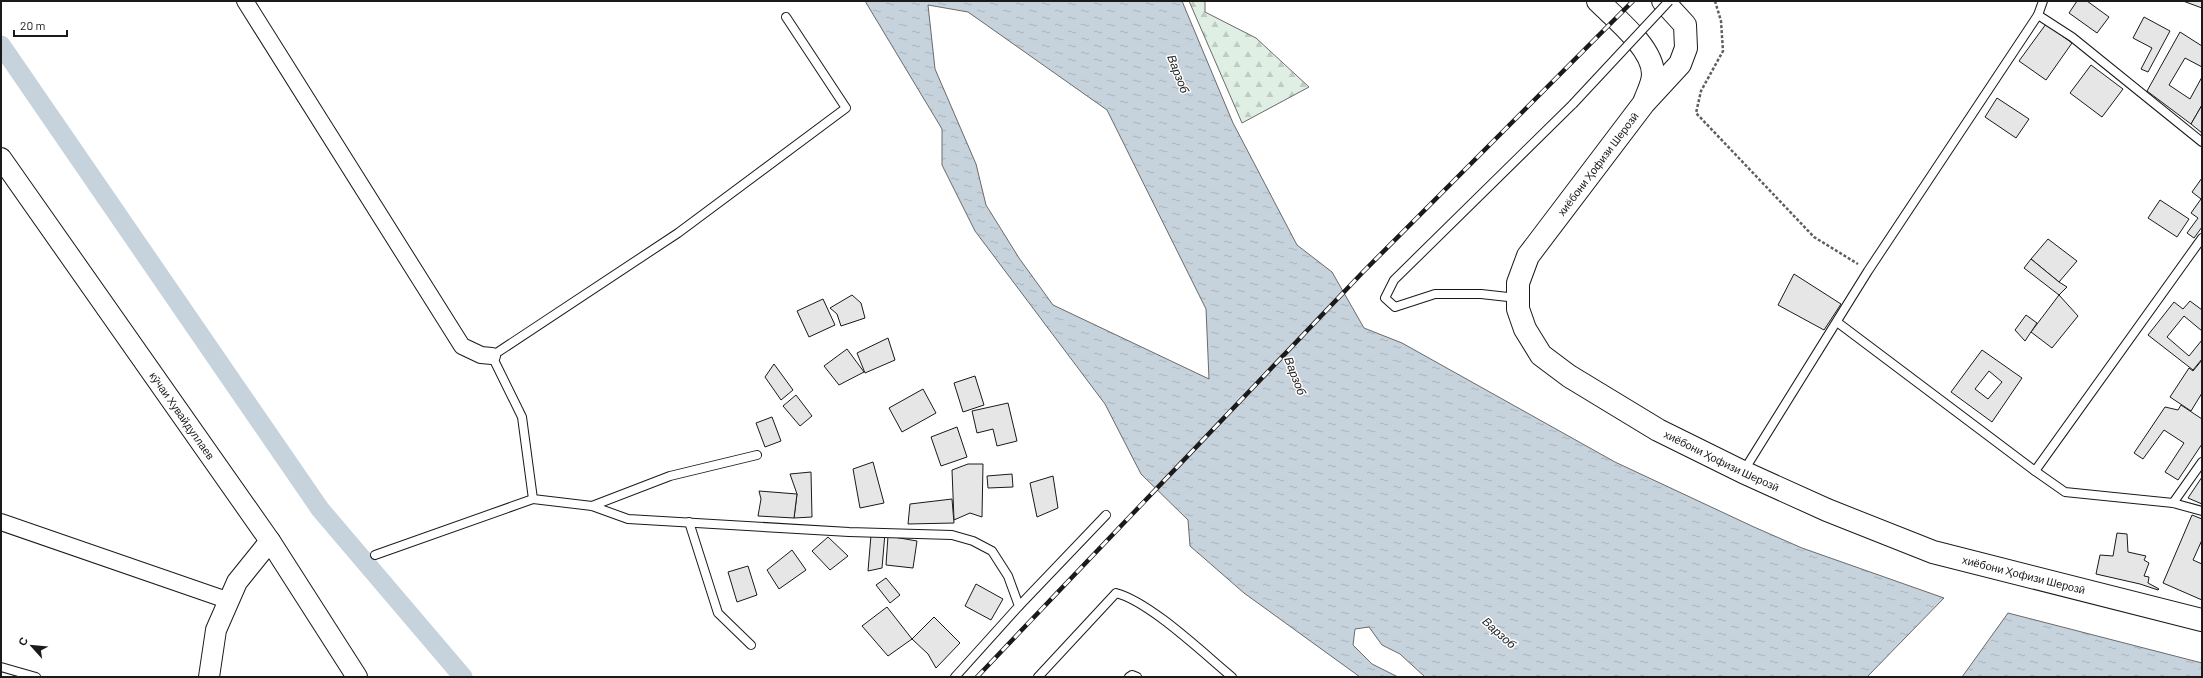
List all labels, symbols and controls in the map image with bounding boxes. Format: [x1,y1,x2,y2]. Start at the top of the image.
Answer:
scale bar [14,12,67,38]
text: 20 m [20,18,46,32]
water label: Варзоб [1164,52,1193,96]
street label: хиёбони Ҳофизи Шерозӣ [1554,109,1641,218]
water label: Варзоб [1281,354,1310,398]
street label: кӯчаи Хувайдуллаев [147,369,218,462]
street label: хиёбони Ҳофизи Шерозӣ [1662,427,1781,494]
street label: хиёбони Ҳофизи Шерозӣ [1961,553,2087,596]
water label: Варзоб [1479,614,1520,652]
north arrow [12,626,52,666]
text: С [15,635,30,648]

